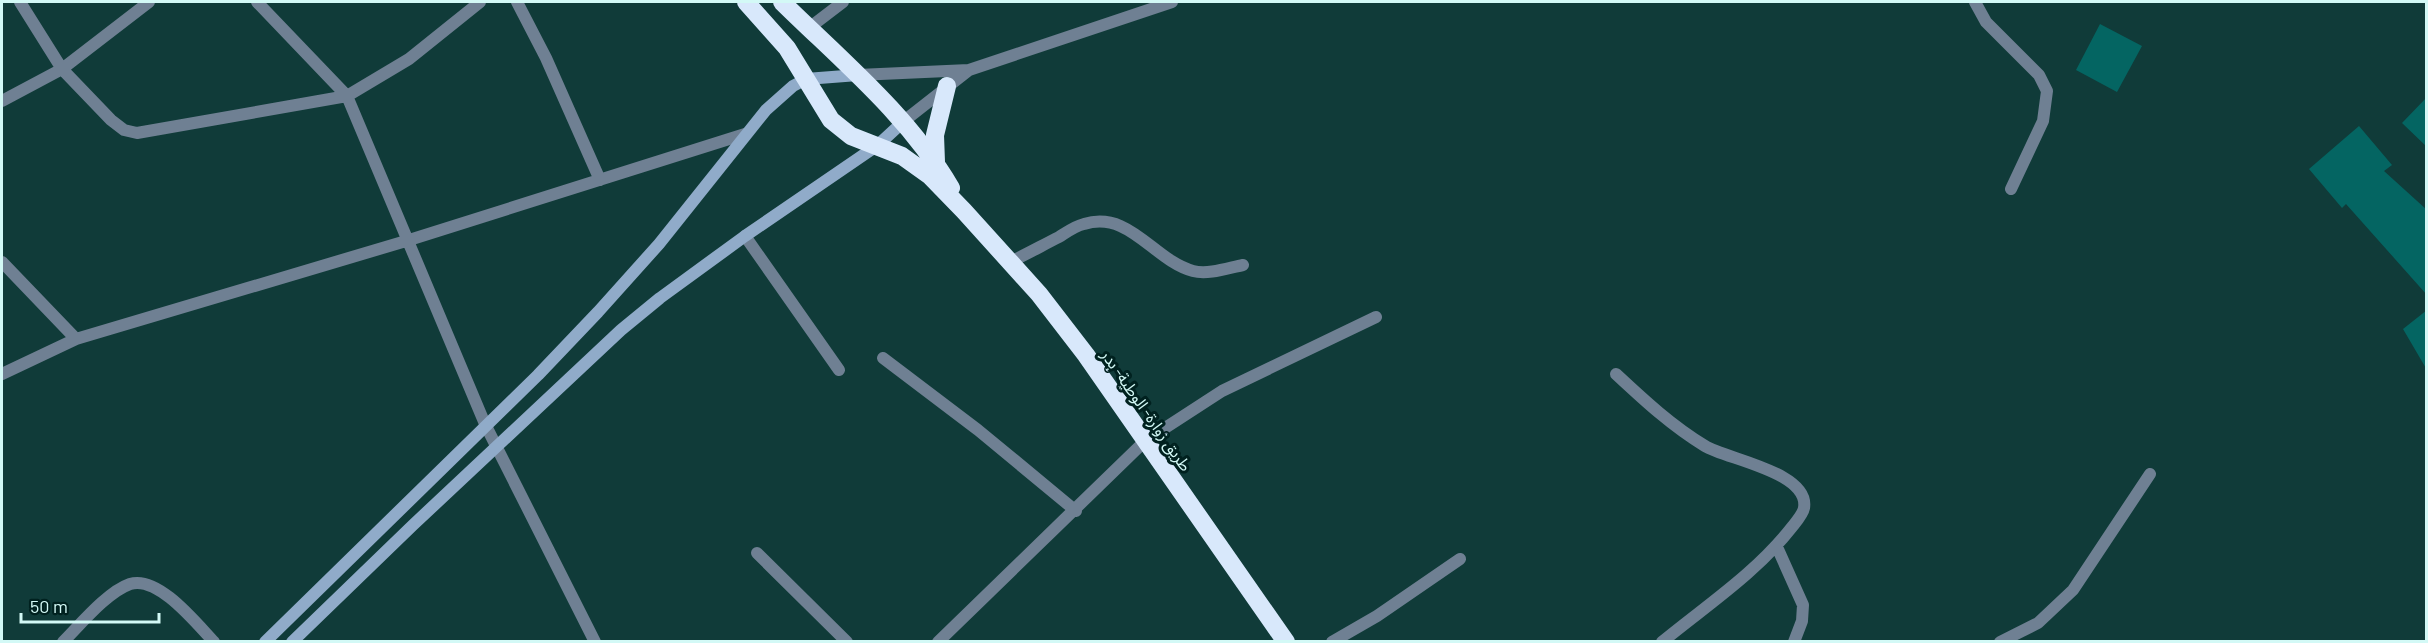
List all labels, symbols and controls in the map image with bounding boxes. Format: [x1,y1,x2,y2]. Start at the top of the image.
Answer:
street label: طريق زوارة- الوطية- بدر [1096,345,1196,476]
scale bar [21,586,159,624]
text: 50 m [30,595,68,617]

